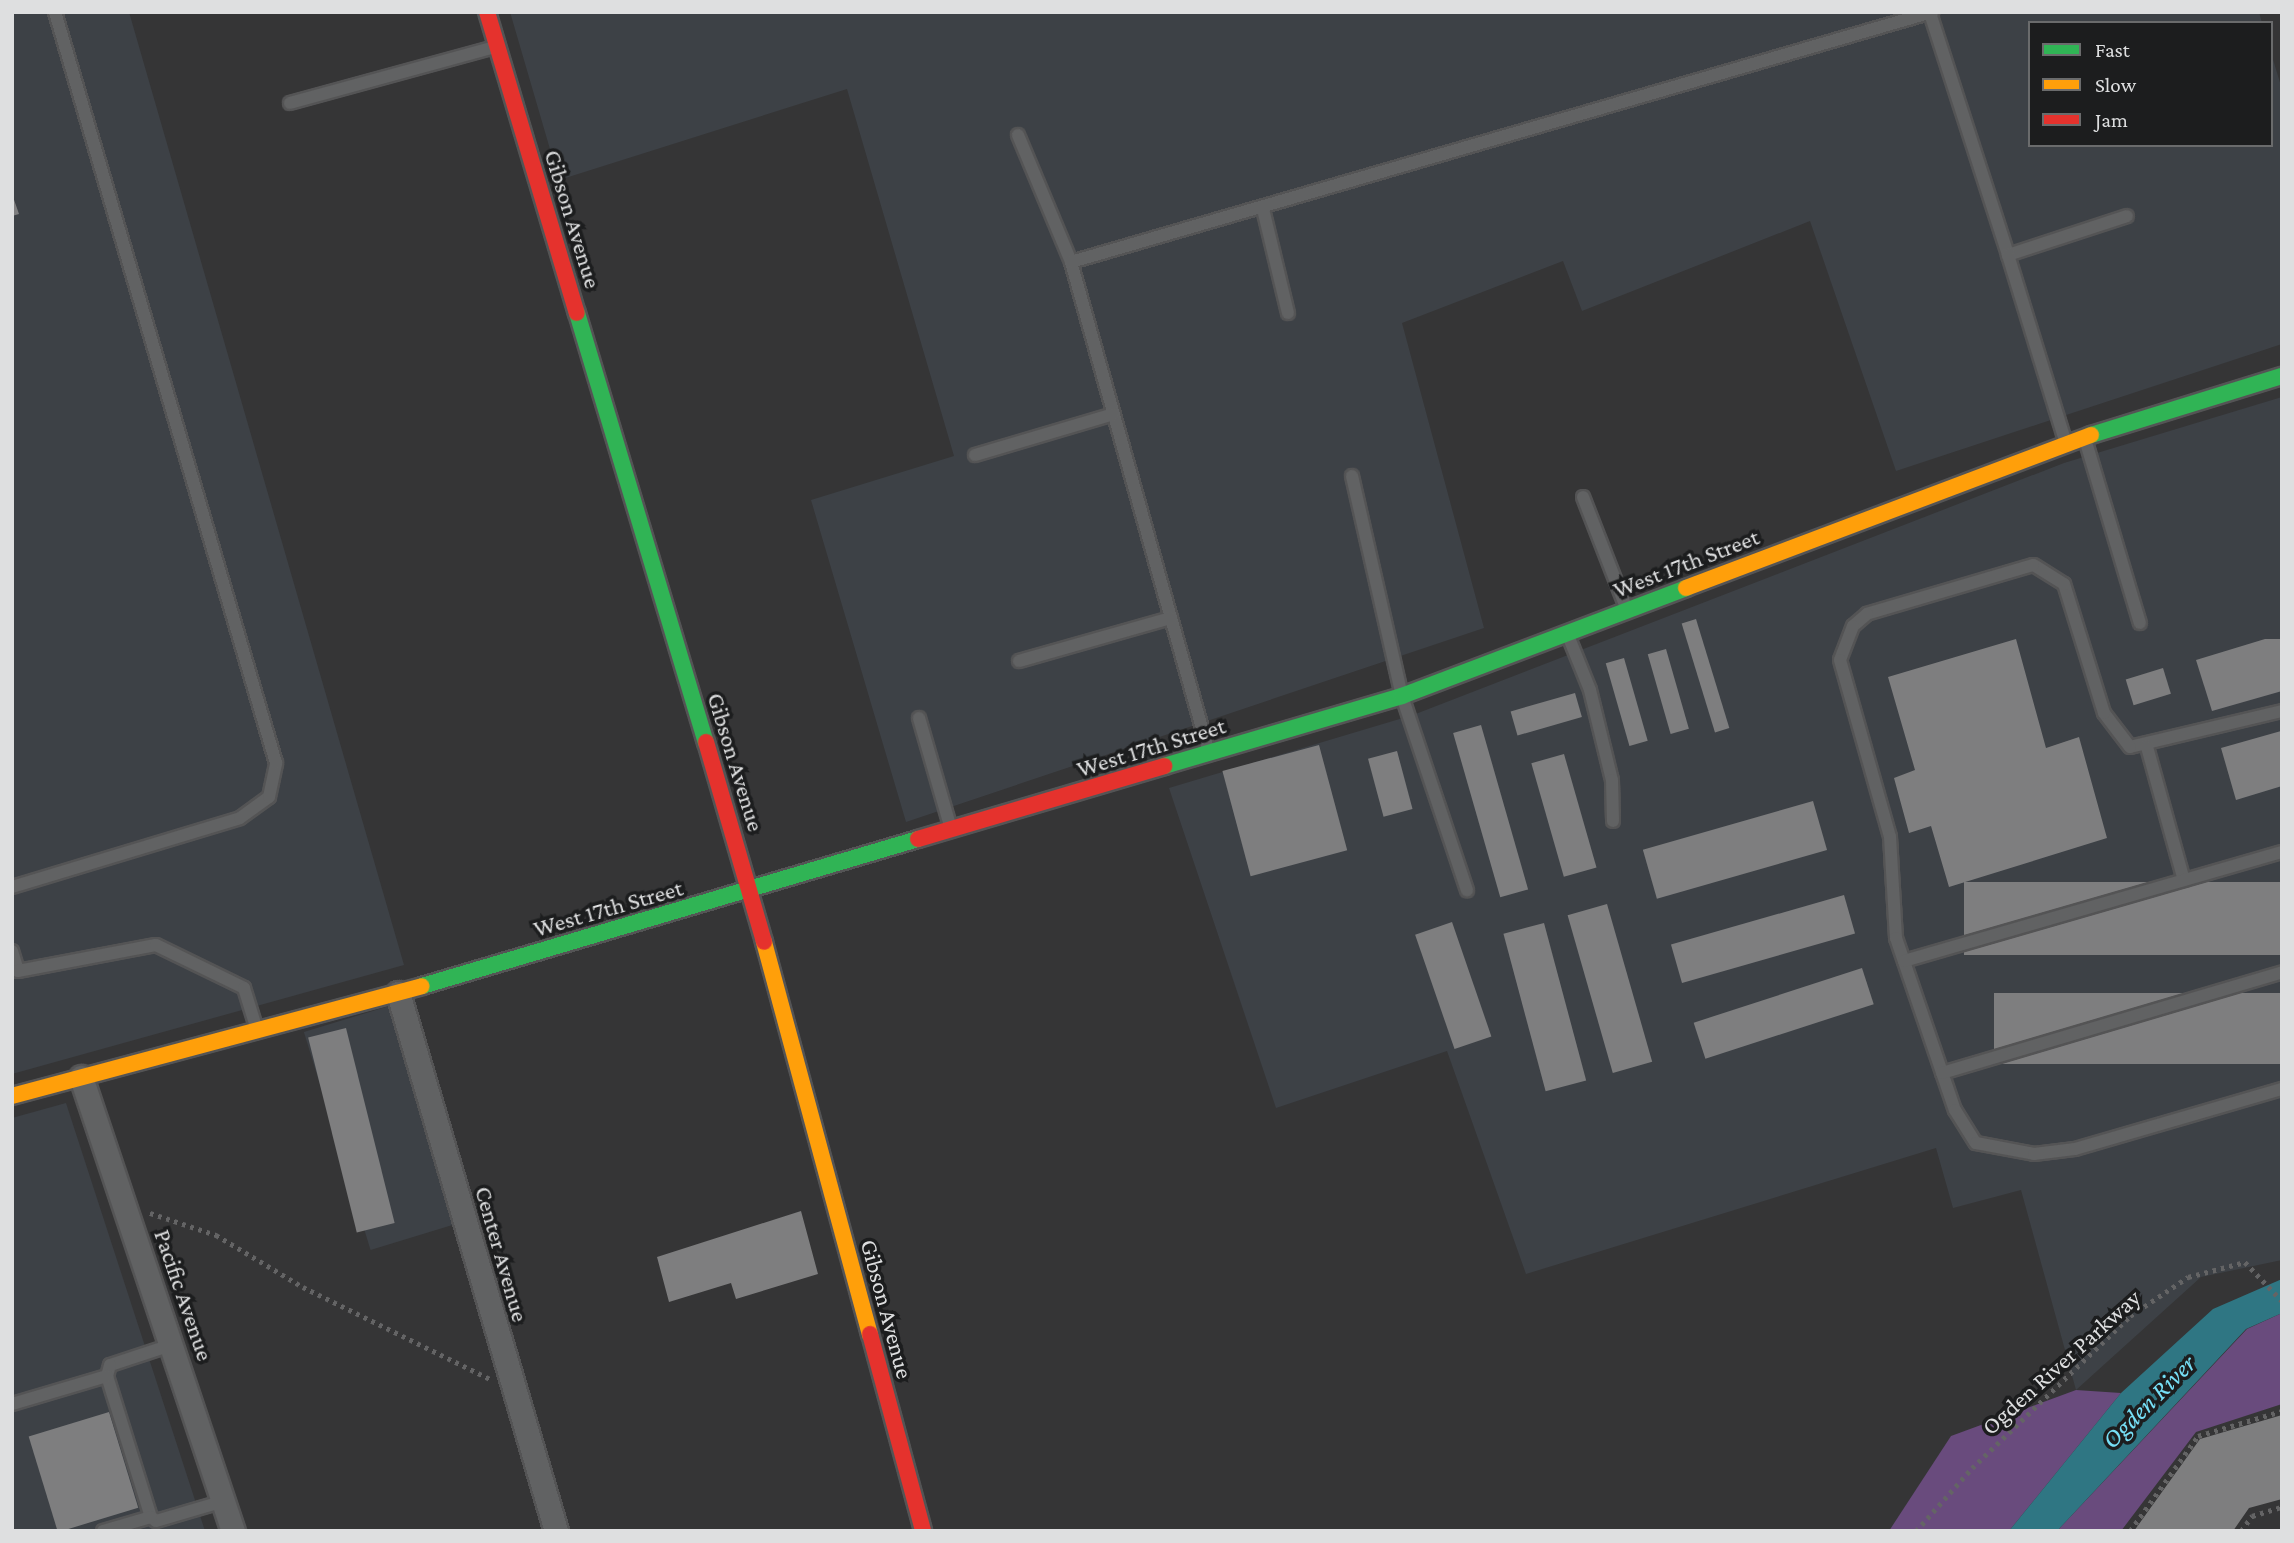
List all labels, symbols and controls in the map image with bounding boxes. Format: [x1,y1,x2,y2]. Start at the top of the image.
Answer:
legend [2028,21,2273,147]
text: Fast [2095,38,2130,62]
text: Slow [2095,73,2136,97]
text: Jam [2095,108,2128,132]
street label: Gibson Avenue [538,146,608,292]
street label: West 17th Street [1609,522,1763,604]
street label: Gibson Avenue [701,689,771,835]
street label: West 17th Street [1073,711,1229,783]
street label: West 17th Street [530,873,686,943]
street label: Center Avenue [469,1183,535,1325]
street label: Pacific Avenue [148,1226,220,1364]
street label: Gibson Avenue [855,1236,919,1382]
street label: Ogden River Parkway [1976,1283,2146,1441]
water label: Ogden River [2096,1349,2202,1455]

